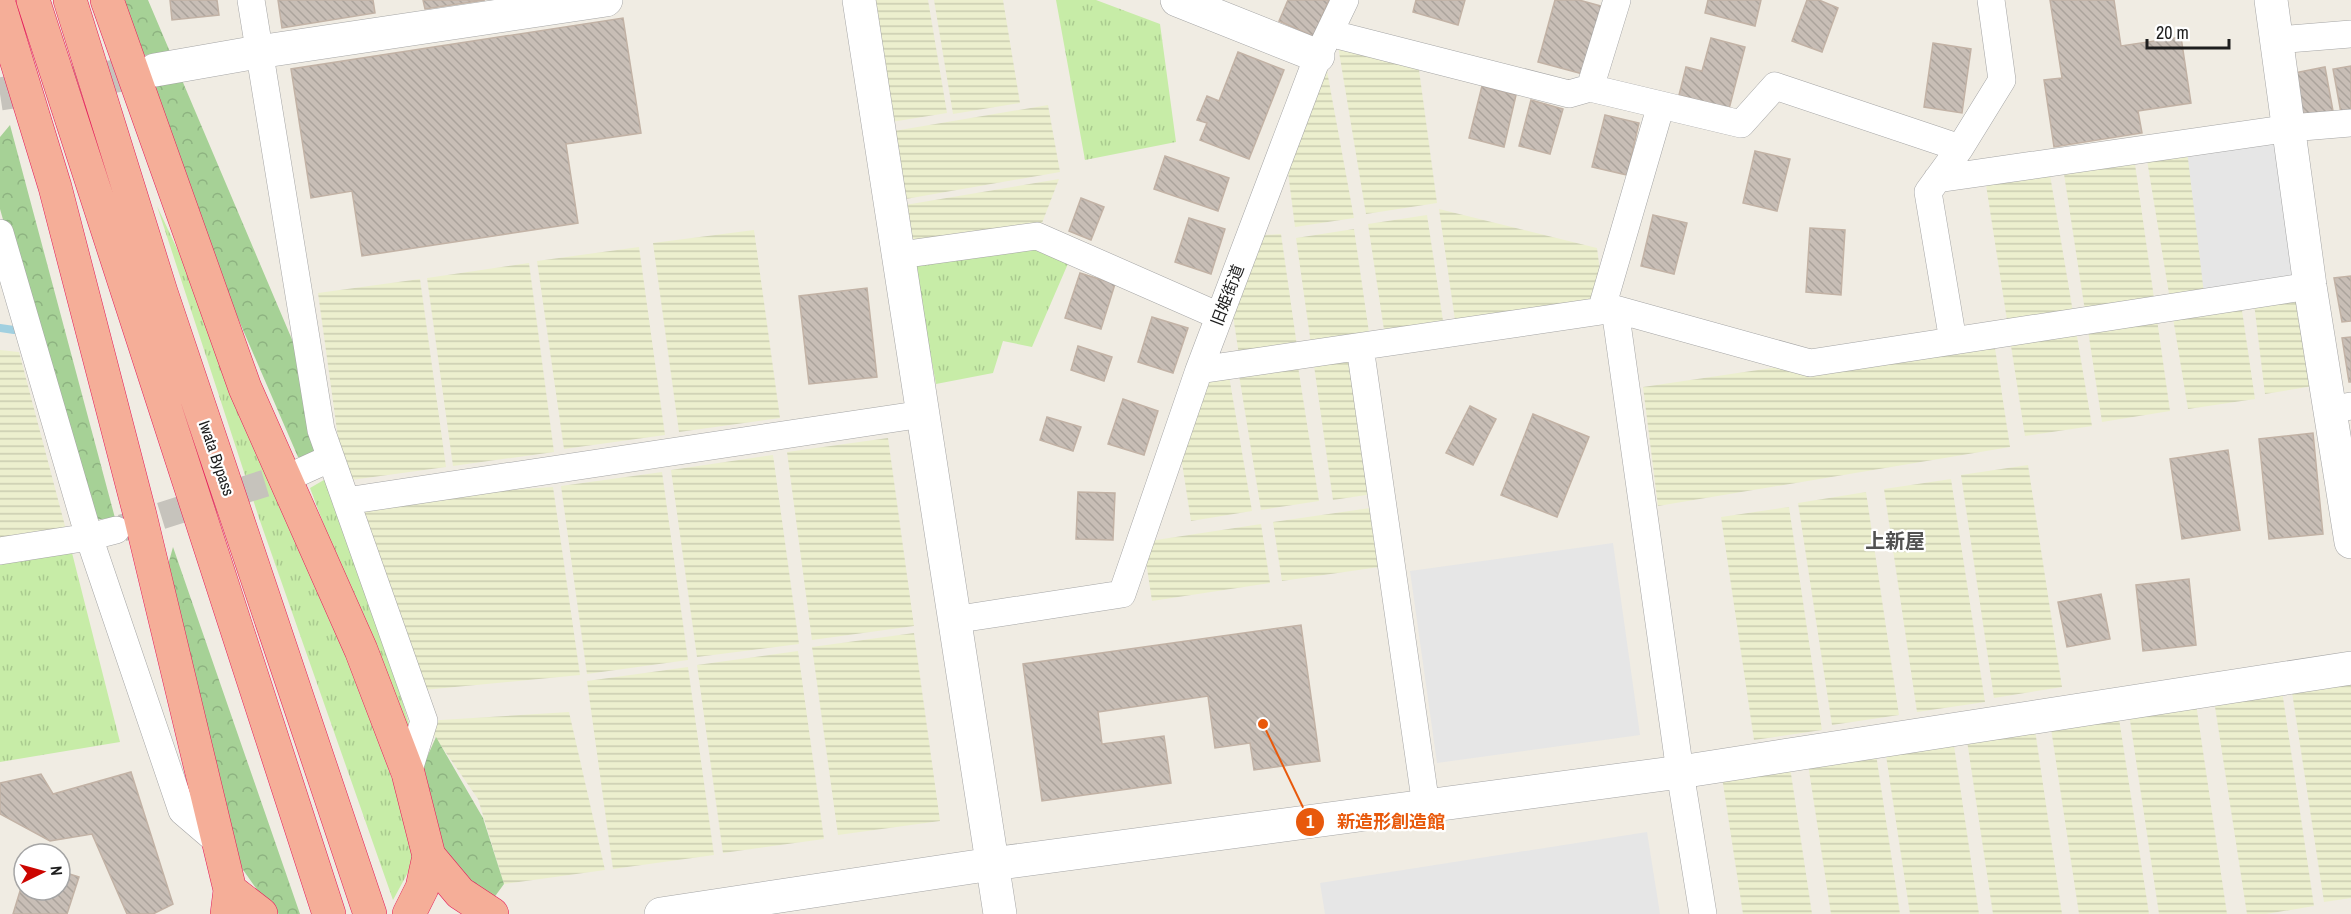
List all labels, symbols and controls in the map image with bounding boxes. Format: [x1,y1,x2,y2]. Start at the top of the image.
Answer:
scale bar [2147,12,2230,50]
text: 20 m [2156,20,2189,45]
street label: 旧姫街道 [1205,261,1249,329]
street label: Iwata Bypass [194,418,240,498]
district label: 上新屋 [1865,527,1925,554]
callout: 新造形創造館 [1295,804,1457,840]
text: 1 [1306,809,1315,834]
text: 新造形創造館 [1337,809,1445,834]
north arrow [12,842,72,902]
text: N [46,865,68,876]

